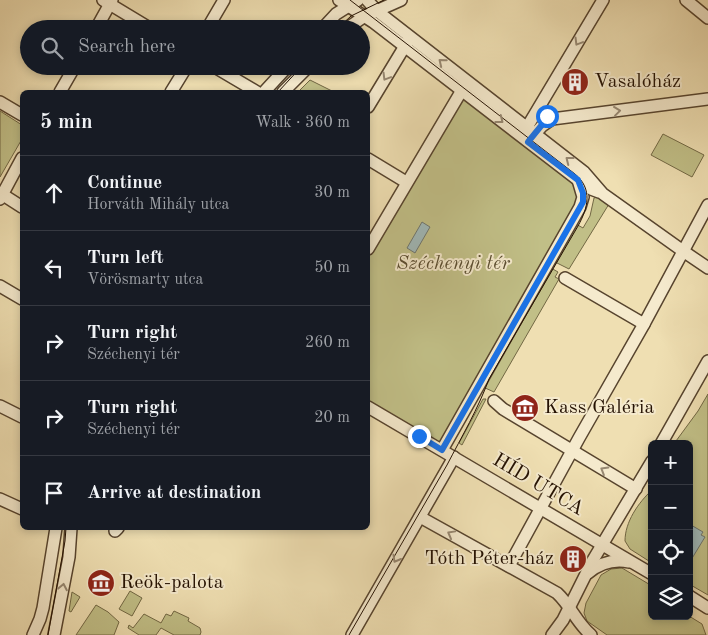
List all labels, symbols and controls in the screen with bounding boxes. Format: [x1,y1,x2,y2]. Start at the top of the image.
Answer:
search box [20,20,370,75]
icon: search [38,34,66,62]
one-way arrow [575,36,585,45]
text: Search here [78,38,175,57]
one-way arrow [439,59,448,67]
building icon: Vasalóház [560,67,590,97]
one-way arrow [382,71,392,80]
place label: Vasalóház [594,72,681,92]
route start [536,105,559,128]
one-way arrow [614,106,622,117]
text: 5 min [40,112,93,133]
one-way arrow [494,114,503,122]
text: Walk · 360 m [255,115,350,131]
one-way arrow [565,156,574,165]
text: Continue [87,174,162,193]
icon: ahead [40,179,68,207]
text: 30 m [314,185,350,201]
text: Horváth Mihály utca [87,197,229,213]
text: Turn left [87,249,164,268]
icon: left [40,254,68,282]
park label: Széchenyi tér [396,254,510,274]
text: 50 m [314,260,350,276]
text: Vörösmarty utca [87,272,203,288]
text: Turn right [87,324,177,343]
icon: right [40,329,68,357]
text: 260 m [305,335,350,351]
text: Széchenyi tér [87,347,180,363]
museum icon: Kass Galéria [510,393,540,423]
place label: Kass Galéria [544,398,654,418]
text: Turn right [87,399,177,418]
icon: right [40,404,68,432]
text: 20 m [314,410,350,426]
text: Széchenyi tér [87,422,180,438]
route end [408,425,431,448]
map controls [648,440,693,620]
button: + [648,440,693,485]
street label: HÍD UTCA [489,447,589,520]
one-way arrow [601,466,610,476]
icon: arrive [40,479,68,507]
text: Arrive at destination [87,484,261,503]
button: − [648,485,693,530]
one-way arrow [448,530,457,540]
button: locate [648,530,693,575]
building icon: Tóth Péter-ház [558,544,588,574]
place label: Tóth Péter-ház [425,549,554,569]
one-way arrow [392,553,402,562]
museum icon: Reök-palota [86,568,116,598]
place label: Reök-palota [120,573,224,593]
button: layers [648,575,693,620]
one-way arrow [58,583,68,592]

